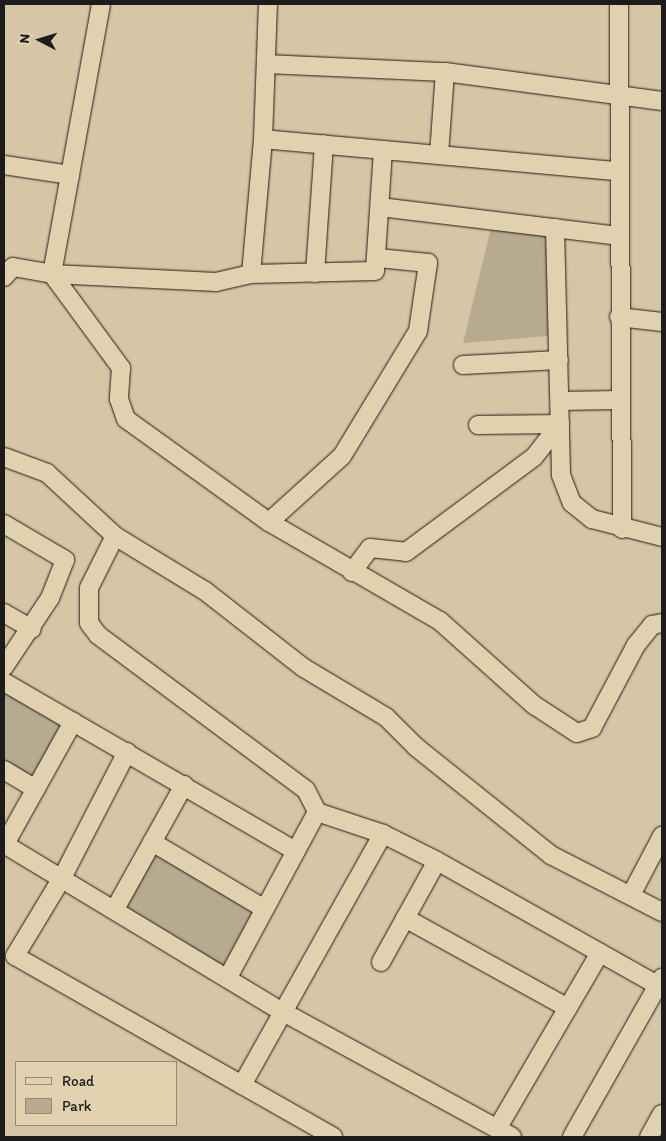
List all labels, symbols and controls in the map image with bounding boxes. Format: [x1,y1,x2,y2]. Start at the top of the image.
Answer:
north arrow [15,15,65,65]
text: N [16,33,33,44]
legend [15,1061,178,1126]
text: Road [62,1072,94,1090]
text: Park [62,1097,92,1115]

